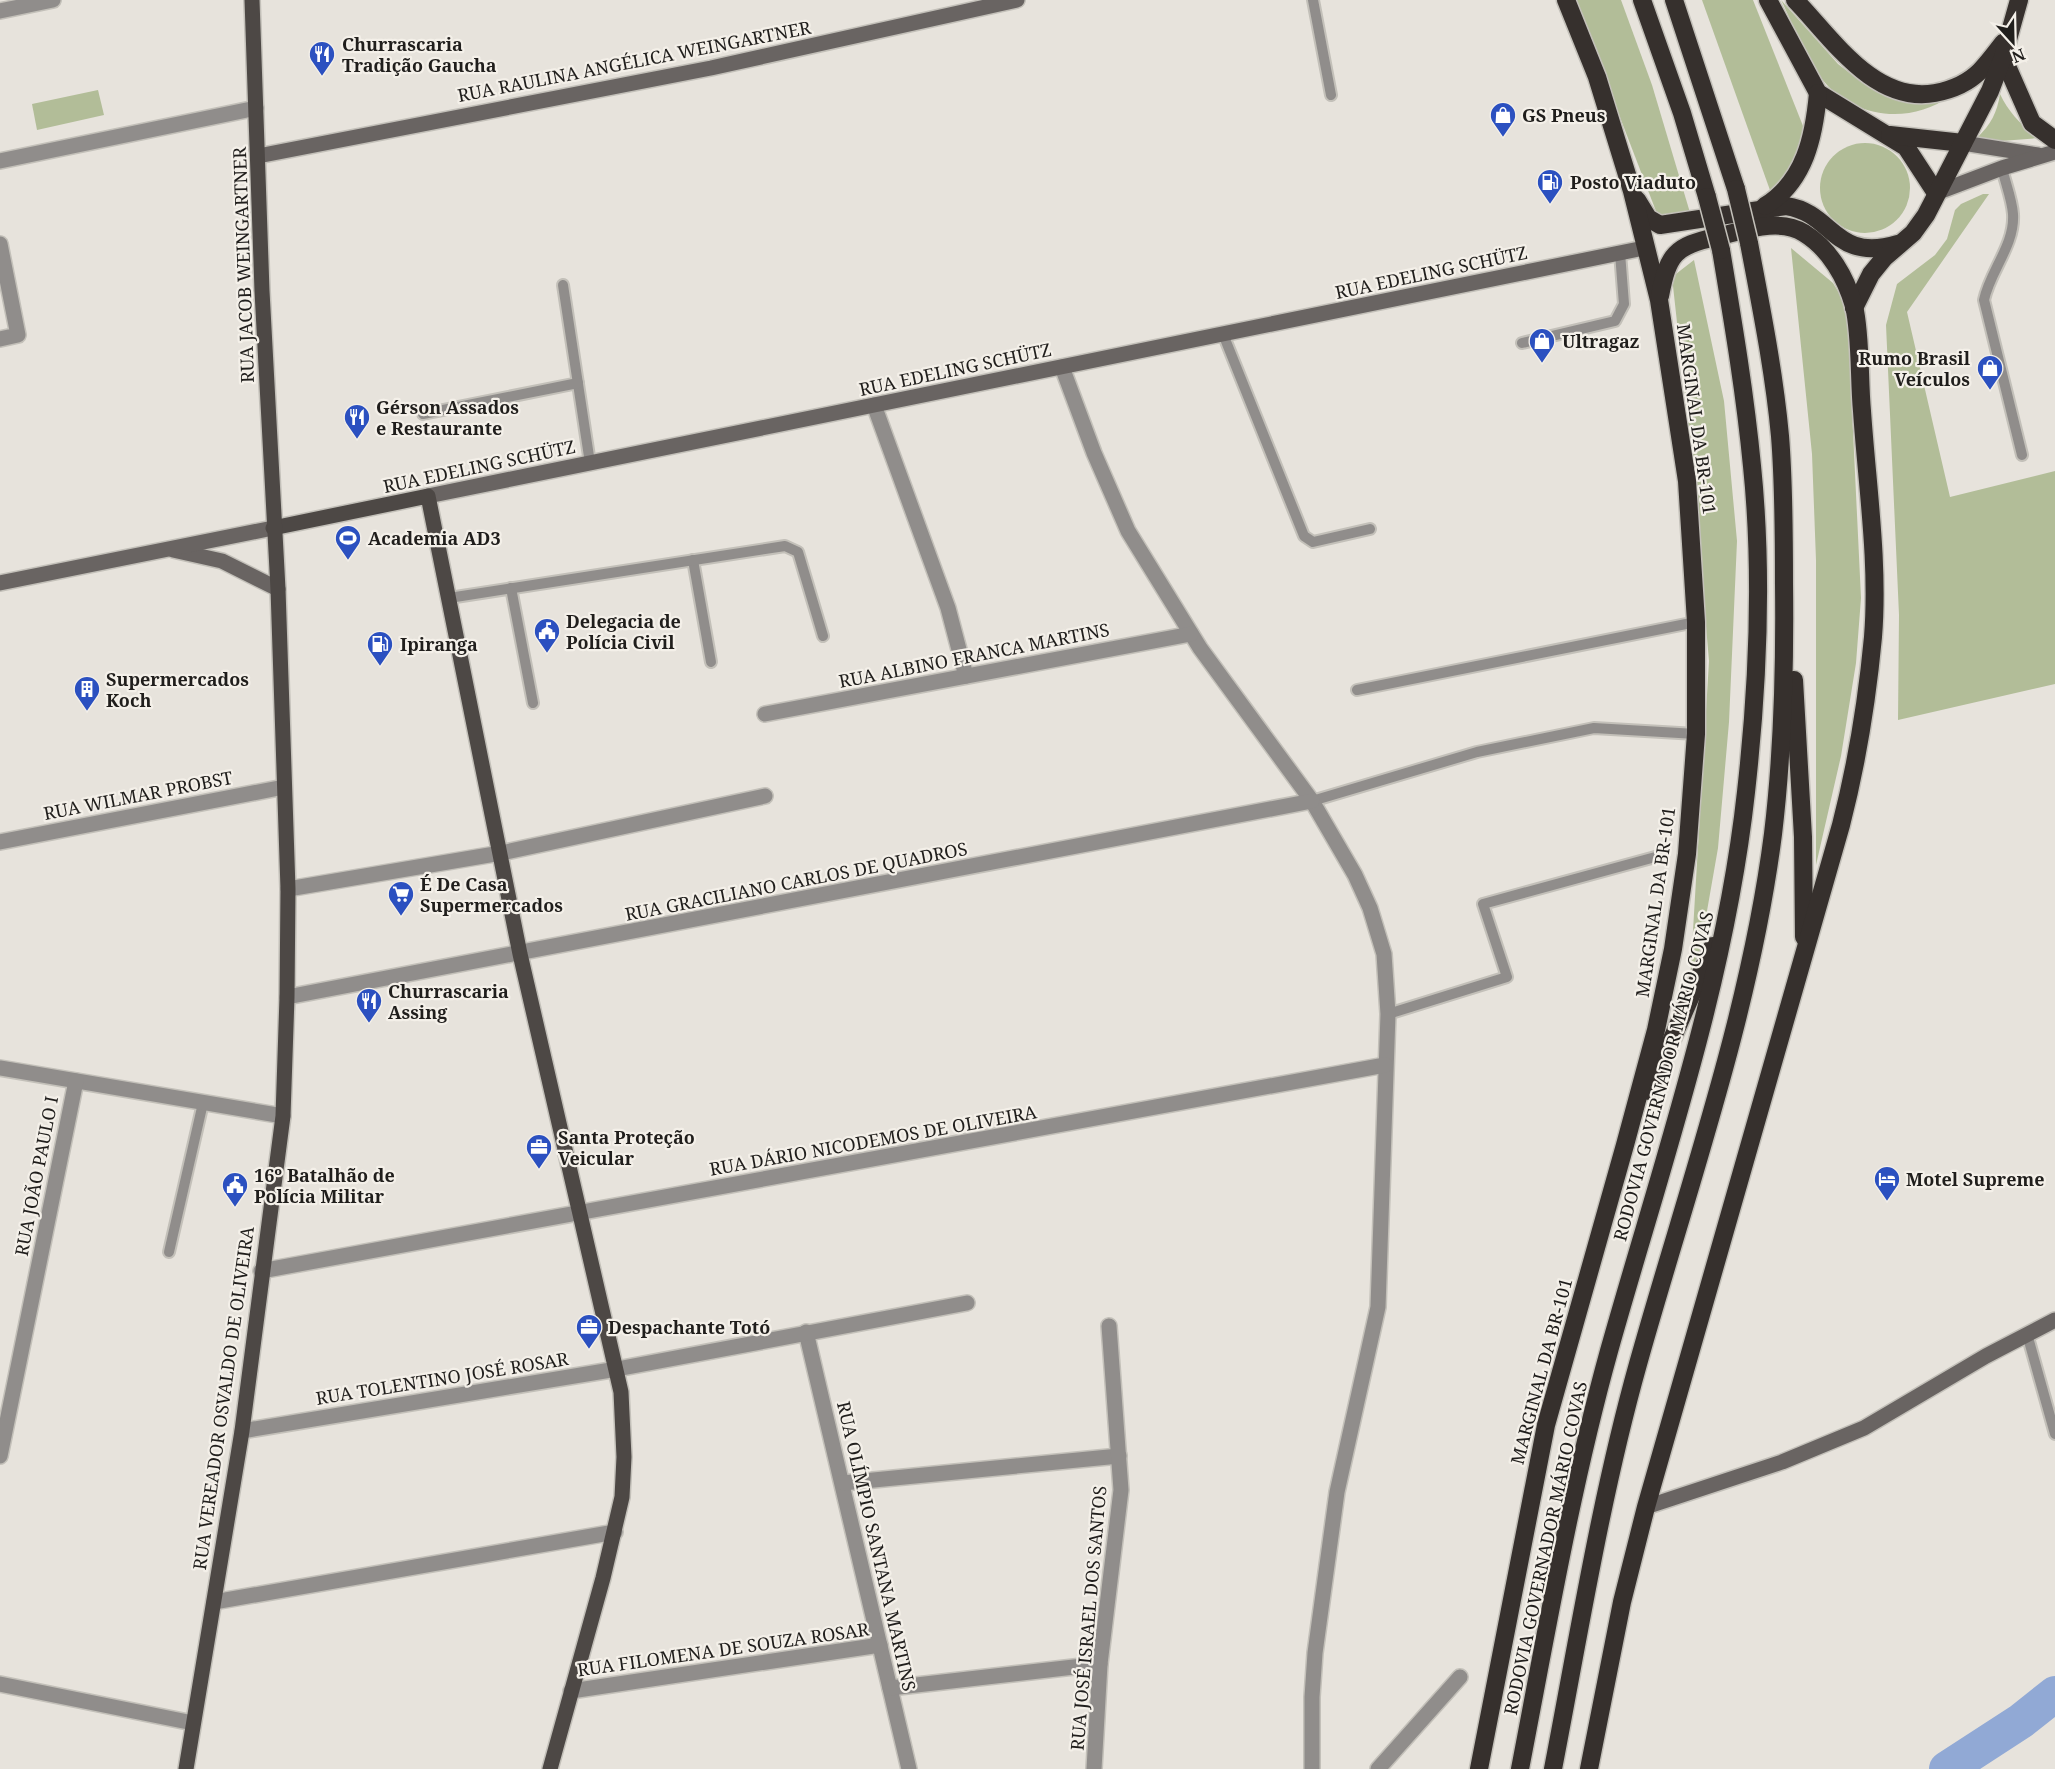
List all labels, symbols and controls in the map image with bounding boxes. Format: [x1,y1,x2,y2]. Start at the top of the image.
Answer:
north arrow [1983,12,2043,72]
street label: RUA RAULINA ANGÉLICA WEINGARTNER [455,15,813,107]
place label: Churrascaria Tradição Gaucha [342,32,497,77]
restaurant icon: Churrascaria Tradição Gaucha [307,39,337,77]
text: N [2008,43,2029,69]
shop icon: GS Pneus [1488,100,1518,138]
place label: GS Pneus [1522,103,1606,127]
street label: RUA JACOB WEINGARTNER [227,146,259,384]
fuel station icon: Posto Viaduto [1535,167,1565,205]
place label: Posto Viaduto [1570,170,1696,194]
street label: RUA EDELING SCHÜTZ [1333,240,1529,304]
street label: MARGINAL DA BR-101 [1672,322,1722,516]
shop icon: Ultragaz [1527,326,1557,364]
place label: Ultragaz [1562,329,1639,353]
street label: RUA EDELING SCHÜTZ [857,337,1053,401]
place label: Rumo Brasil Veículos [1858,346,1971,391]
shop icon: Rumo Brasil Veículos [1975,353,2005,391]
place label: Gérson Assados e Restaurante [376,395,519,440]
restaurant icon: Gérson Assados e Restaurante [342,402,372,440]
street label: RUA EDELING SCHÜTZ [381,434,577,498]
sports icon: Academia AD3 [333,523,363,561]
place label: Academia AD3 [368,526,501,550]
place label: Delegacia de Polícia Civil [566,609,681,654]
public building icon: Delegacia de Polícia Civil [532,616,562,654]
street label: RUA ALBINO FRANCA MARTINS [837,617,1111,693]
fuel station icon: Ipiranga [365,629,395,667]
place label: Ipiranga [400,632,478,656]
place label: Supermercados Koch [106,667,249,712]
building icon: Supermercados Koch [72,674,102,712]
street label: RUA WILMAR PROBST [41,765,235,825]
street label: MARGINAL DA BR-101 [1630,805,1680,999]
street label: RUA GRACILIANO CARLOS DE QUADROS [623,836,969,926]
place label: É De Casa Supermercados [420,872,563,917]
supermarket icon: É De Casa Supermercados [386,879,416,917]
street label: RODOVIA GOVERNADOR MÁRIO COVAS [1607,908,1719,1244]
place label: Churrascaria Assing [388,979,509,1024]
restaurant icon: Churrascaria Assing [354,986,384,1024]
street label: RUA JOÃO PAULO I [9,1094,63,1258]
street label: RUA DÁRIO NICODEMOS DE OLIVEIRA [708,1099,1039,1181]
place label: Santa Proteção Veicular [558,1125,695,1170]
office icon: Santa Proteção Veicular [524,1132,554,1170]
place label: 16º Batalhão de Polícia Militar [254,1163,395,1208]
hotel icon: Motel Supreme [1872,1164,1902,1202]
place label: Motel Supreme [1906,1167,2045,1191]
public building icon: 16º Batalhão de Polícia Militar [220,1170,250,1208]
street label: RUA VEREADOR OSVALDO DE OLIVEIRA [187,1224,259,1571]
street label: MARGINAL DA BR-101 [1505,1275,1577,1467]
office icon: Despachante Totó [574,1312,604,1350]
place label: Despachante Totó [608,1315,770,1339]
street label: RUA TOLENTINO JOSÉ ROSAR [314,1346,570,1410]
street label: RODOVIA GOVERNADOR MÁRIO COVAS [1498,1379,1592,1717]
street label: RUA OLÍMPIO SANTANA MARTINS [832,1399,922,1693]
street label: RUA JOSÉ ISRAEL DOS SANTOS [1064,1485,1112,1751]
street label: RUA FILOMENA DE SOUZA ROSAR [576,1617,871,1681]

